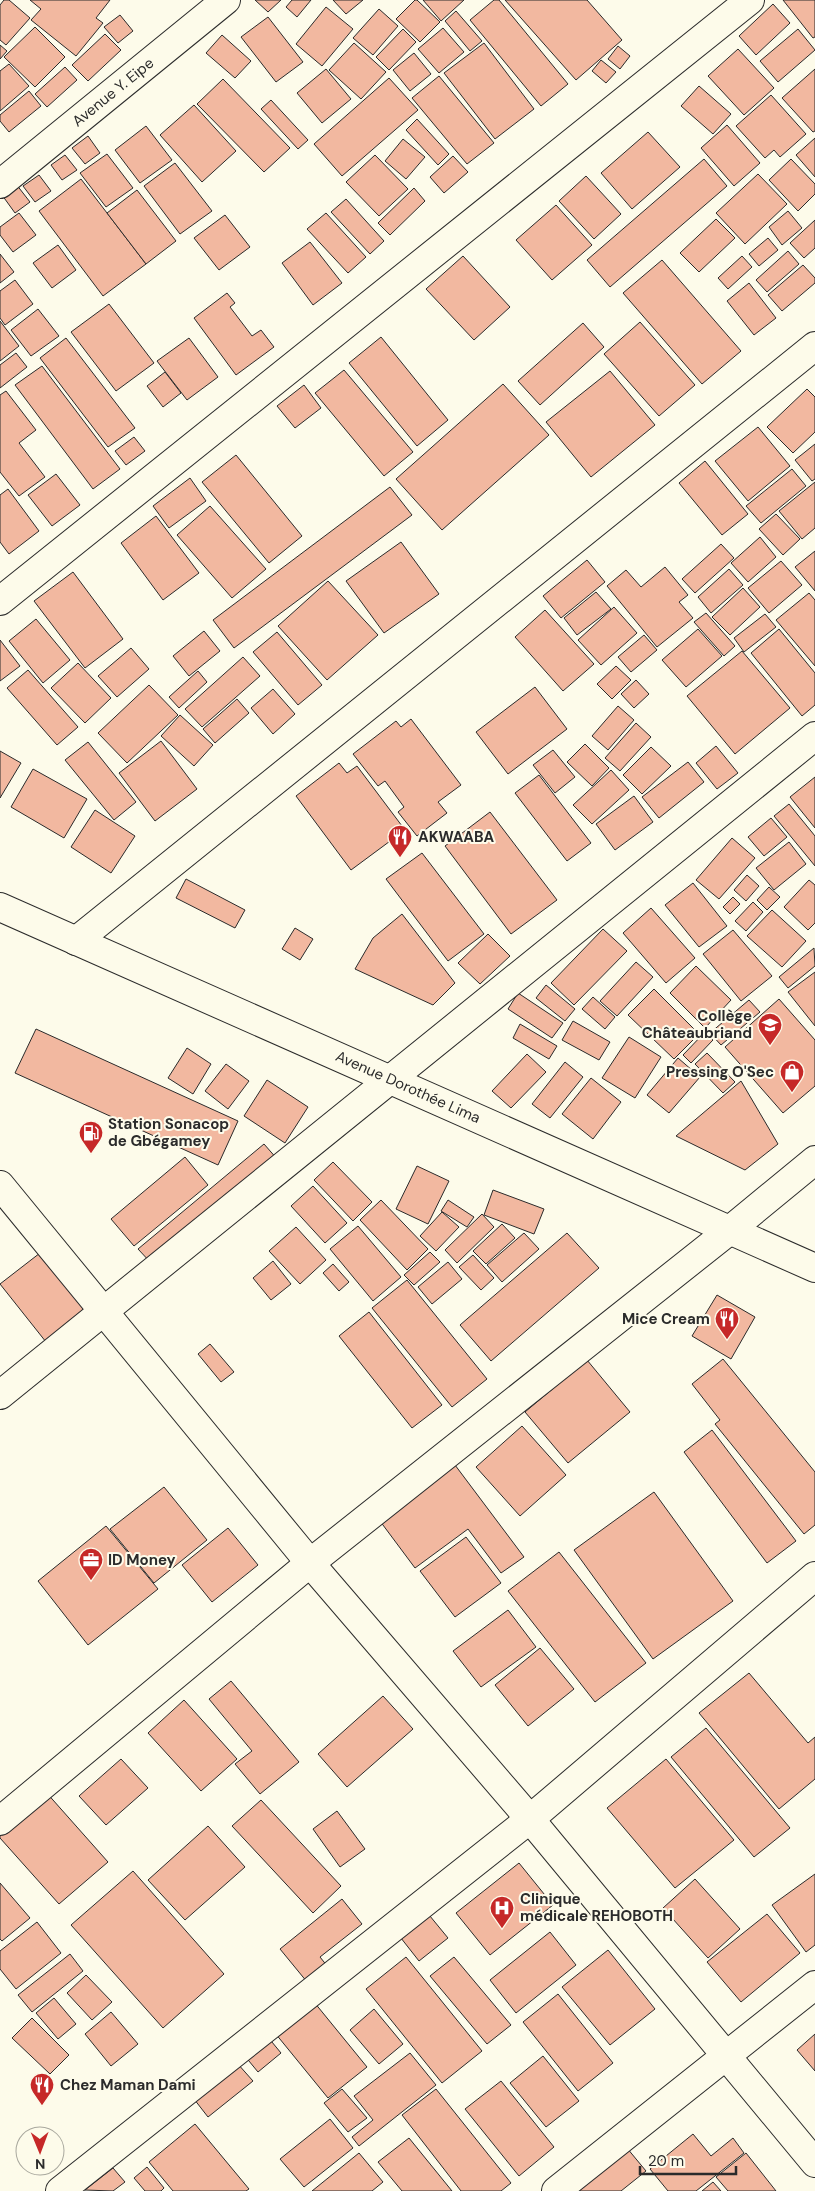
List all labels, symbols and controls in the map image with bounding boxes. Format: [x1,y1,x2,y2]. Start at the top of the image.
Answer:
street label: Avenue Y. Eipe [68,53,158,131]
restaurant icon: AKWAABA [387,824,413,858]
place label: AKWAABA [418,827,494,847]
place label: Collège Châteaubriand [642,1006,752,1043]
school or university icon: Collège Châteaubriand [757,1012,783,1046]
street label: Avenue Dorothée Lima [332,1046,484,1128]
shop icon: Pressing O'Sec [779,1059,805,1093]
place label: Pressing O'Sec [666,1062,774,1082]
place label: Station Sonacop de Gbégamey [108,1114,229,1151]
fuel station icon: Station Sonacop de Gbégamey [78,1120,104,1154]
restaurant icon: Mice Cream [714,1306,740,1340]
place label: Mice Cream [622,1309,710,1329]
office icon: ID Money [78,1547,104,1581]
place label: ID Money [108,1550,176,1570]
place label: Clinique médicale REHOBOTH [520,1889,673,1926]
hospital icon: Clinique médicale REHOBOTH [489,1895,515,1929]
restaurant icon: Chez Maman Dami [29,2072,55,2106]
place label: Chez Maman Dami [60,2075,196,2095]
north arrow [15,2126,65,2176]
scale bar [640,2144,736,2176]
text: 20 m [648,2151,684,2171]
text: N [35,2155,45,2173]

